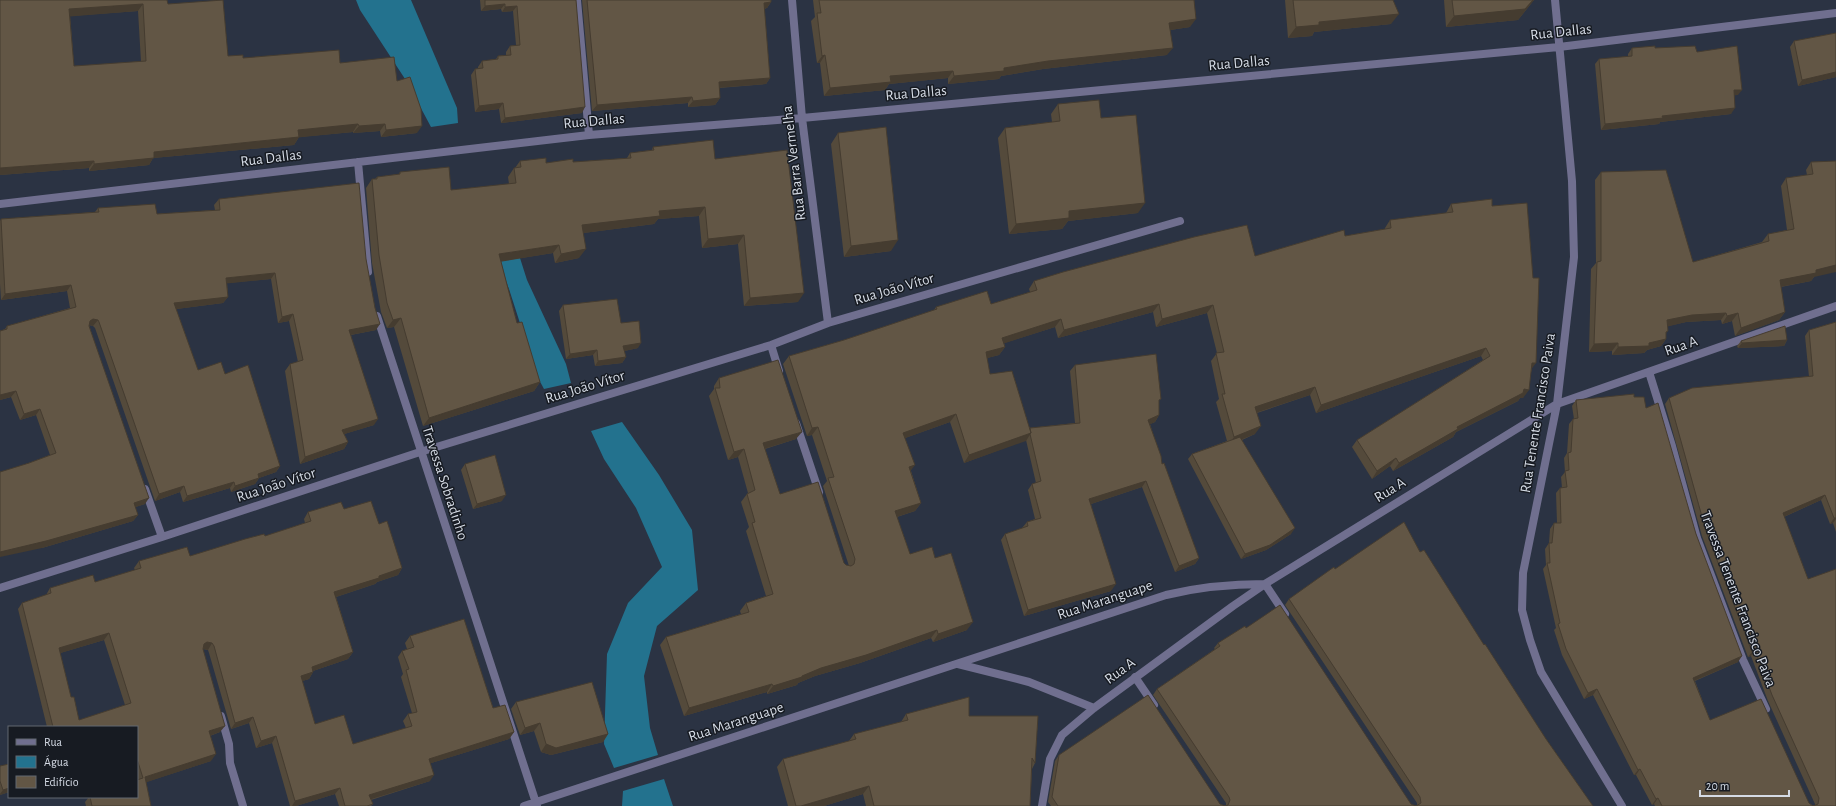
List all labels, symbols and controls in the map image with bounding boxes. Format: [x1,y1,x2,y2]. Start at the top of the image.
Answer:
street label: Rua Dallas [1530,21,1592,43]
street label: Rua Dallas [1208,53,1270,73]
street label: Rua Dallas [885,83,947,103]
street label: Rua Barra Vermelha [779,105,808,221]
street label: Rua Dallas [563,111,625,131]
street label: Rua Dallas [240,147,302,169]
street label: Rua João Vítor [852,270,936,308]
street label: Rua Tenente Francisco Paiva [1518,332,1558,494]
street label: Rua A [1663,333,1700,359]
street label: Rua João Vítor [543,368,627,406]
street label: Travessa Sobradinho [419,424,471,542]
street label: Rua João Vítor [235,465,318,505]
street label: Rua A [1372,475,1409,505]
street label: Travessa Tenente Francisco Paiva [1697,509,1779,689]
street label: Rua Maranguape [1056,578,1155,622]
street label: Rua A [1102,655,1138,687]
street label: Rua Maranguape [687,700,786,744]
legend [8,726,138,798]
text: Rua [44,736,63,748]
text: Água [44,755,69,768]
scale bar [1700,772,1789,798]
text: Edifício [44,776,79,788]
text: 20 m [1706,780,1729,792]

